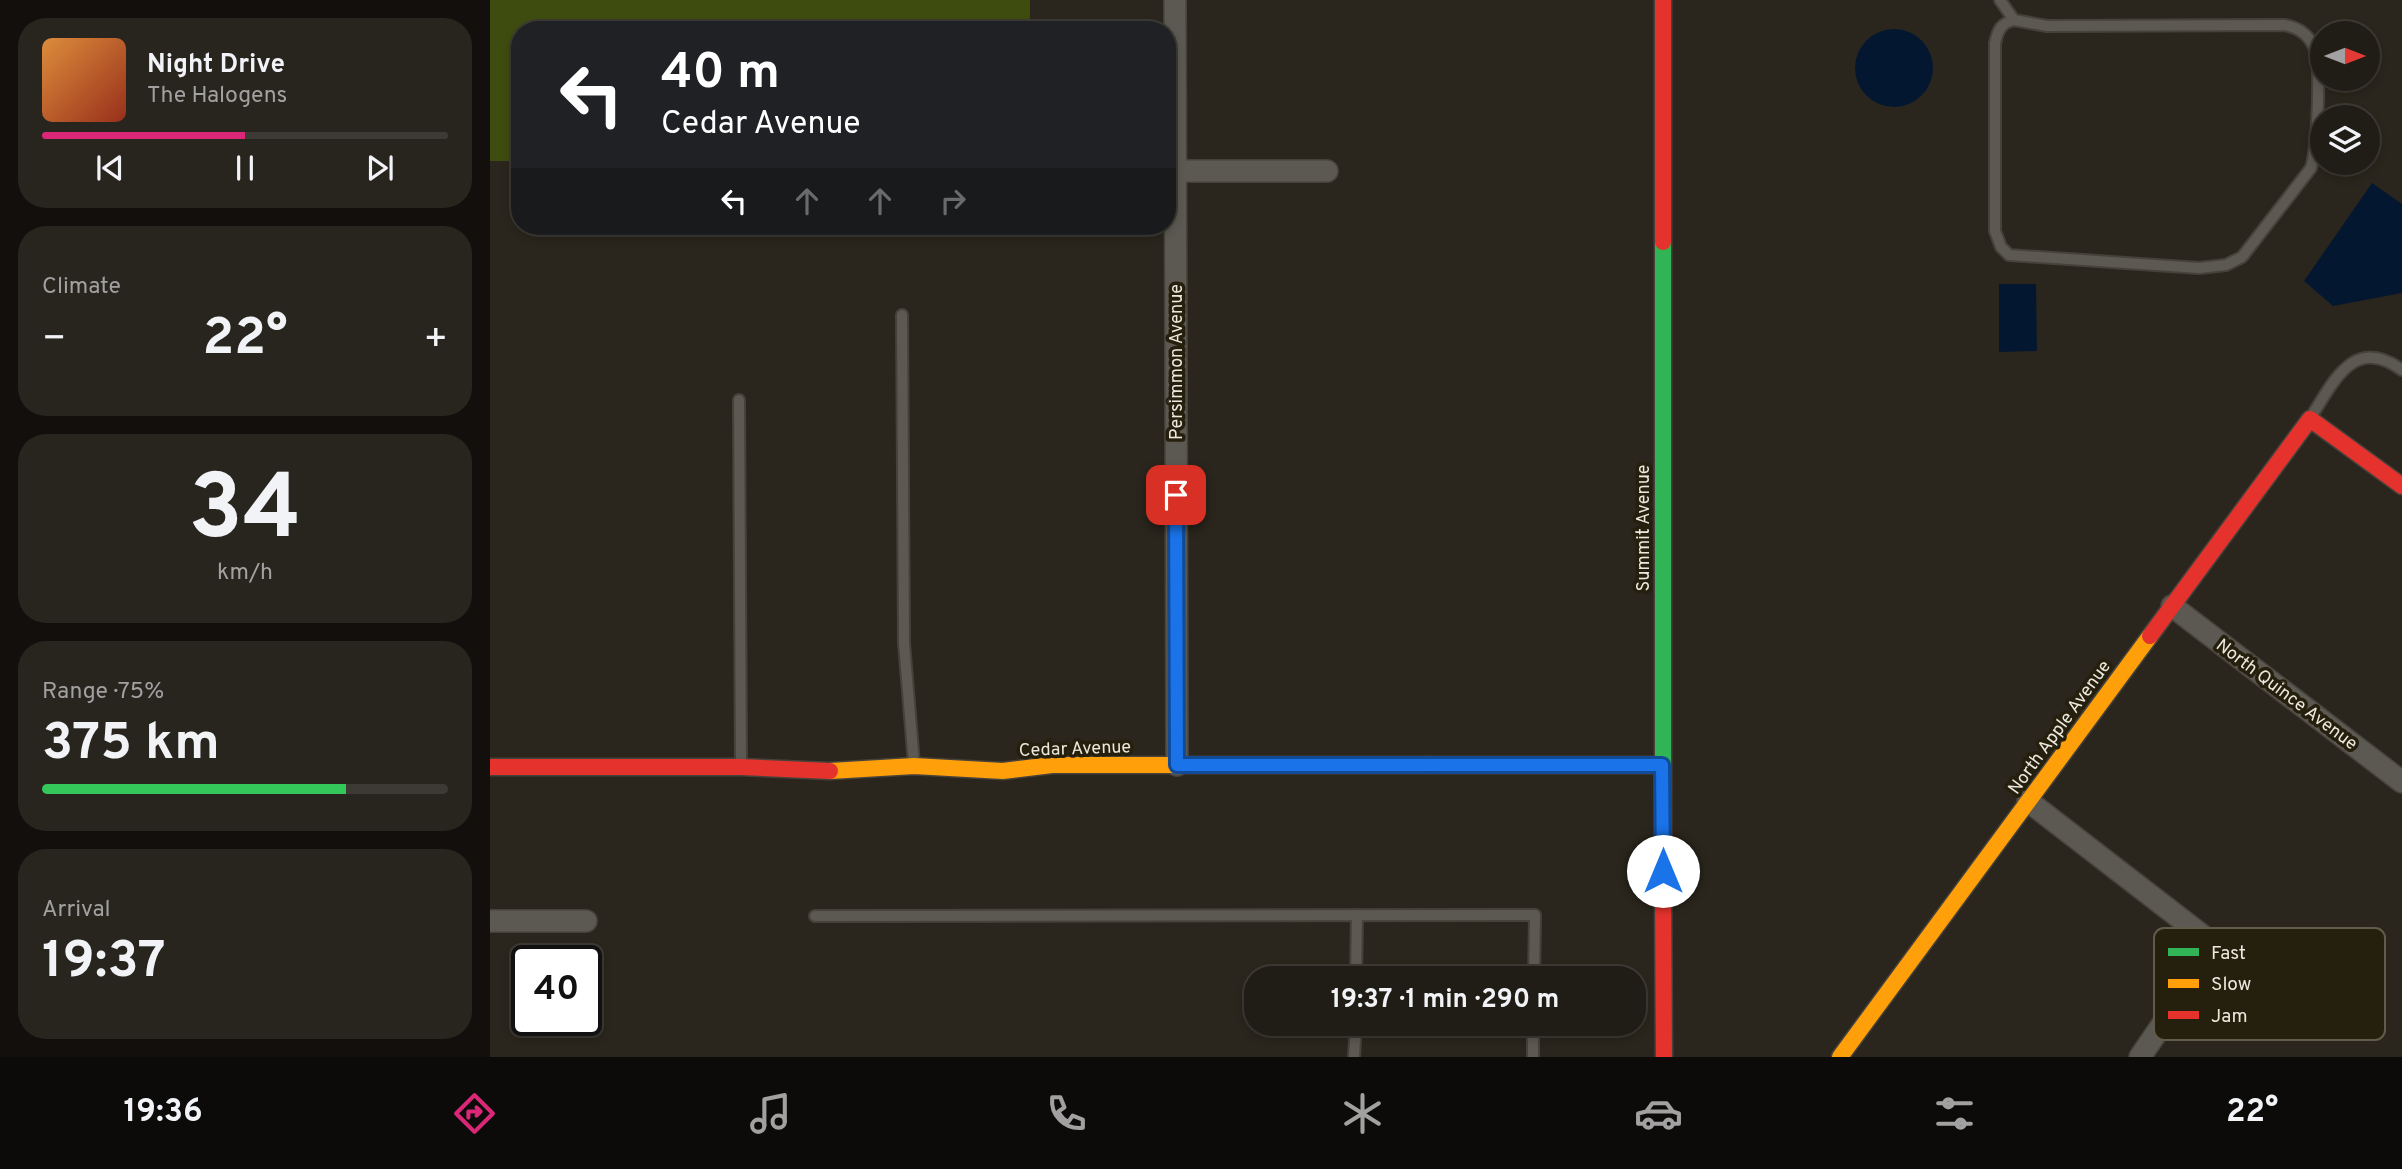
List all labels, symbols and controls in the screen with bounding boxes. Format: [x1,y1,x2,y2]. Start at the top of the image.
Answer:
north arrow [2310,21,2380,91]
map controls [2310,21,2380,175]
text: 40 m [661,44,780,106]
text: Night Drive [147,49,285,82]
icon: left [546,49,637,140]
text: The Halogens [147,82,287,111]
text: Cedar Avenue [661,105,861,145]
button: layers [2310,105,2380,175]
icon: previous [91,149,129,187]
icon: pause [226,149,264,187]
icon: next [361,149,399,187]
icon: left [715,182,753,220]
icon: ahead [788,182,826,220]
icon: ahead [861,182,899,220]
icon: right [934,182,972,220]
text: Climate [42,273,121,302]
street label: Persimmon Avenue [1166,284,1189,440]
text: 22° [202,307,288,373]
text: − [42,316,67,365]
text: + [423,316,448,365]
text: 34 [188,456,302,571]
pin [1146,465,1206,525]
street label: Summit Avenue [1633,465,1656,591]
icon: arrive [1157,476,1195,514]
text: km/h [217,559,273,588]
street label: North Quince Avenue [2211,634,2362,756]
street label: North Apple Avenue [2004,656,2117,800]
text: Range · 75% [42,678,164,707]
text: 375 km [42,712,220,778]
street label: Cedar Avenue [1019,736,1132,763]
position arrow [1626,834,1700,908]
text: Arrival [42,896,111,925]
legend [2154,928,2385,1040]
text: 19:37 [42,930,166,996]
text: Fast [2211,942,2246,966]
speed limit sign: 40 [511,945,602,1036]
text: Slow [2211,973,2251,997]
text: 19:37 · 1 min · 290 m [1331,984,1559,1017]
text: Jam [2211,1005,2248,1029]
icon: directions [450,1089,499,1138]
icon: music [746,1089,795,1138]
icon: phone [1042,1089,1091,1138]
icon: climate [1338,1089,1387,1138]
icon: car [1634,1089,1683,1138]
icon: filters [1930,1089,1979,1138]
text: 19:36 [124,1093,203,1133]
text: 22° [2226,1093,2278,1133]

